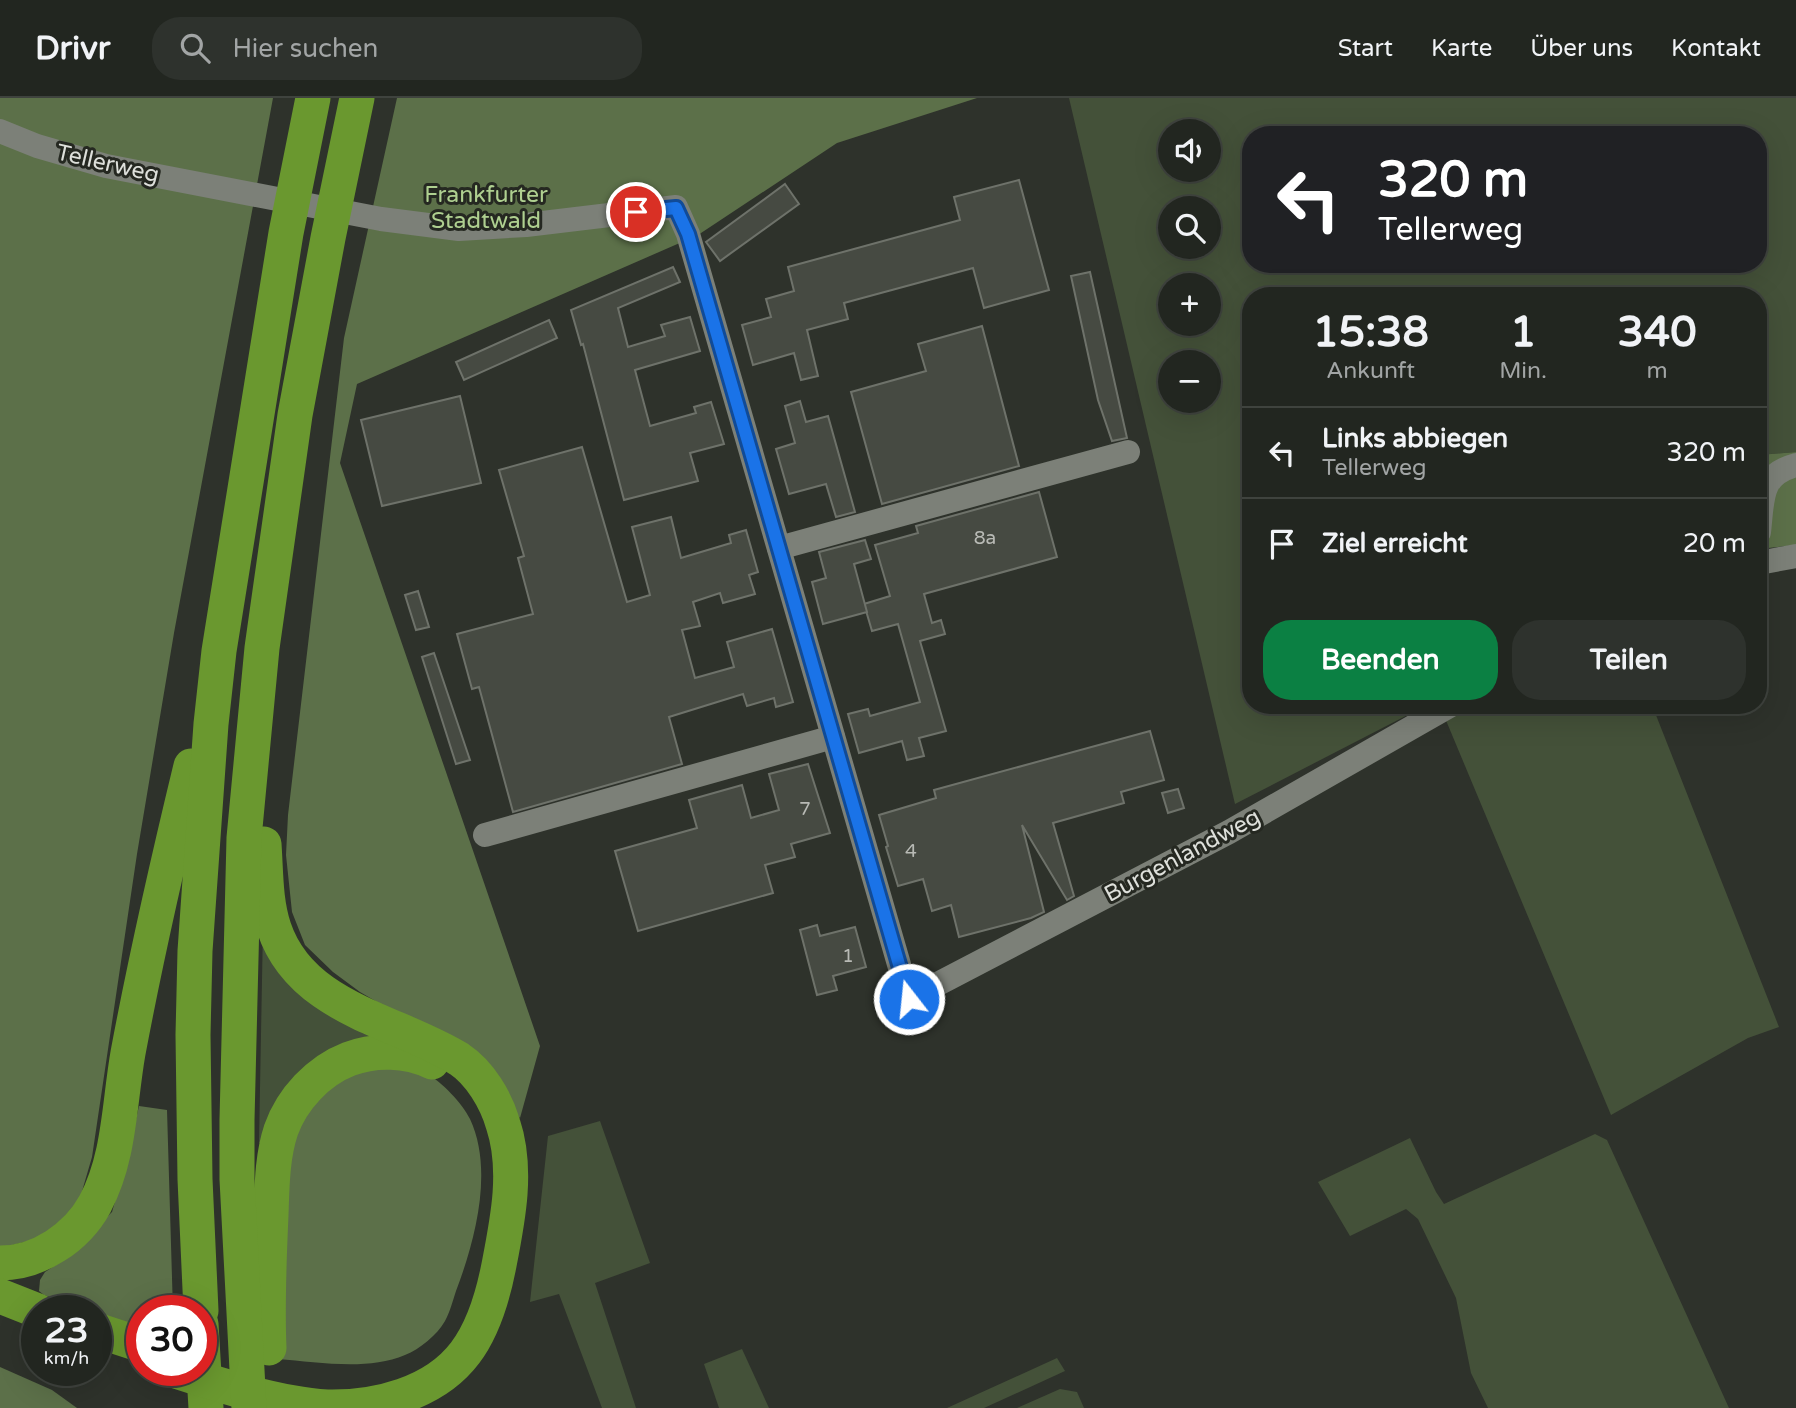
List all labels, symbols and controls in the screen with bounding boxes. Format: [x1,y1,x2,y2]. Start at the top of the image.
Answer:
search box [152,17,642,80]
text: Drivr [35,29,110,68]
icon: search [176,29,214,67]
text: Hier suchen [232,33,378,64]
text: Start [1338,34,1393,63]
text: Karte [1431,34,1492,63]
text: Über uns [1530,34,1633,63]
text: Kontakt [1671,34,1761,63]
map controls [1158,119,1221,413]
button: sound [1158,119,1221,182]
street label: Tellerweg [54,139,162,189]
text: 320 m [1378,151,1528,210]
icon: left [1263,154,1354,245]
park label: Frankfurter Stadtwald [424,181,548,235]
pin [606,182,666,242]
icon: arrive [617,193,655,231]
button: search [1158,196,1221,259]
text: Tellerweg [1378,211,1523,249]
button: + [1158,273,1221,336]
text: 15:38 [1312,307,1429,358]
text: 1 [1510,307,1536,358]
text: 340 [1617,307,1697,358]
button: − [1158,350,1221,413]
text: Ankunft [1326,357,1415,385]
text: Min. [1499,357,1547,385]
text: m [1646,357,1668,385]
text: Links abbiegen [1322,423,1508,454]
icon: left [1263,434,1301,472]
text: 320 m [1666,437,1746,468]
text: Tellerweg [1322,454,1426,482]
icon: arrive [1263,525,1301,563]
house number: 8a [974,527,996,549]
text: Ziel erreicht [1322,528,1468,559]
text: 20 m [1683,528,1746,559]
button: Beenden [1263,620,1498,700]
button: Teilen [1512,620,1746,700]
house number: 7 [799,798,811,820]
street label: Burgenlandweg [1100,803,1265,909]
house number: 4 [905,840,917,862]
house number: 1 [842,945,854,967]
position arrow [872,962,946,1036]
speed limit sign: 30 [126,1295,217,1386]
text: 23 [45,1310,88,1352]
text: km/h [44,1347,89,1369]

